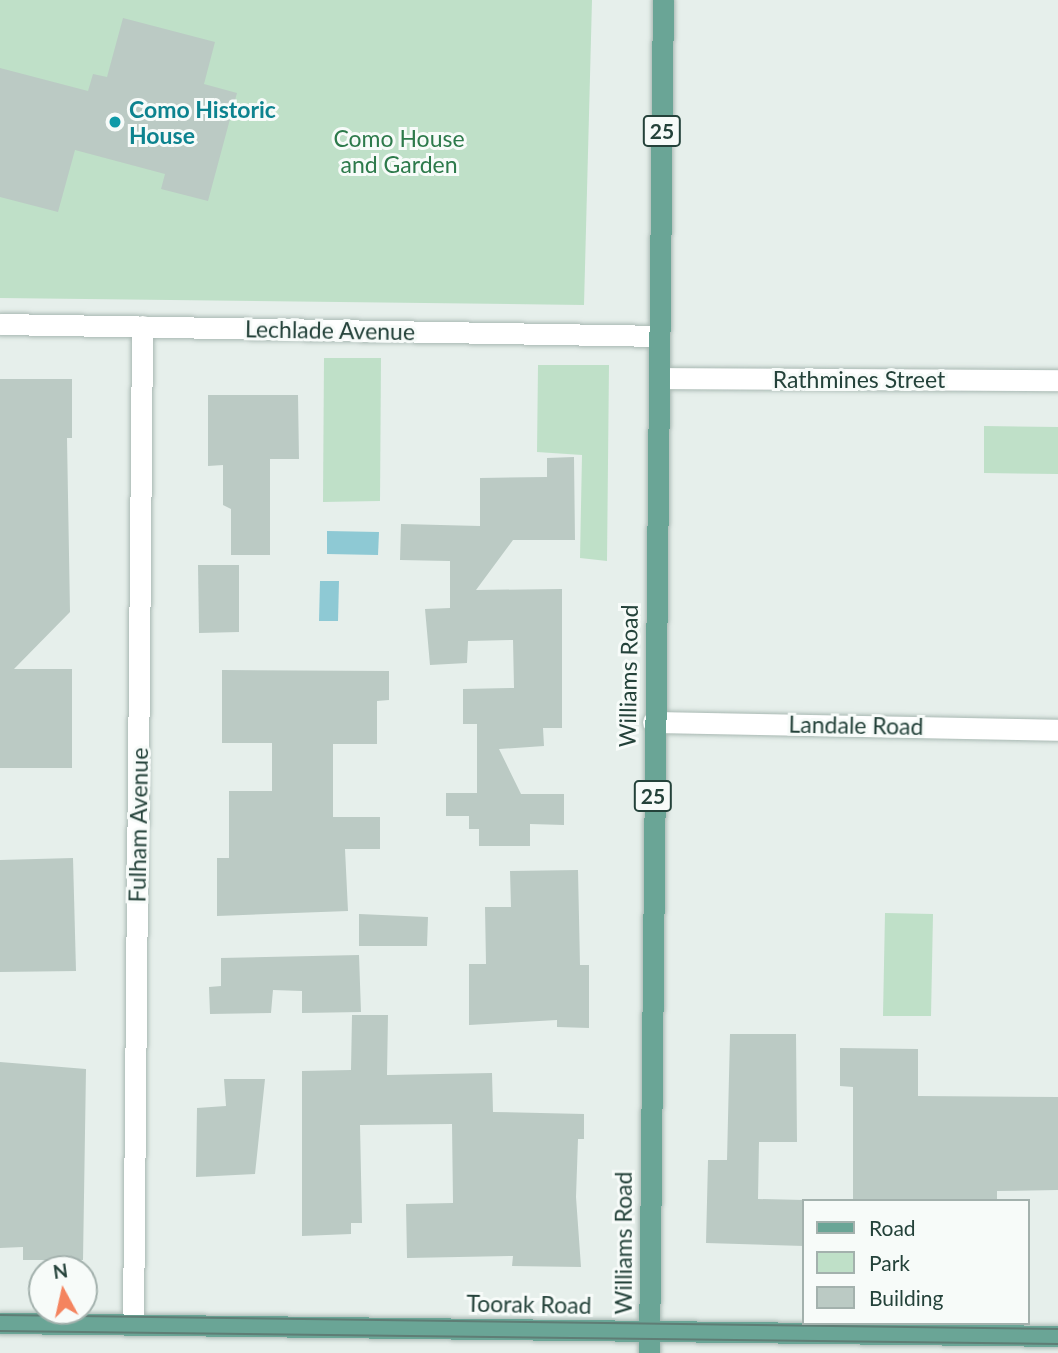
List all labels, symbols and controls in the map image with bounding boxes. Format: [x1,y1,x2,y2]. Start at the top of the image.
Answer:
place label: Como Historic House [129,95,276,149]
marker: Como Historic House [107,114,123,130]
road number: 25 [643,114,681,148]
park label: Como House and Garden [333,124,465,178]
street label: Lechlade Avenue [244,315,416,345]
street label: Rathmines Street [773,365,945,393]
street label: Williams Road [613,604,643,748]
street label: Landale Road [788,710,924,740]
street label: Fulham Avenue [123,747,153,903]
road number: 25 [634,778,672,814]
street label: Williams Road [609,1172,637,1314]
legend [802,1199,1030,1325]
text: Road [869,1215,916,1240]
text: Park [869,1250,910,1275]
north arrow [28,1255,98,1325]
text: N [51,1258,69,1283]
text: Building [869,1285,944,1310]
street label: Toorak Road [466,1289,592,1319]

